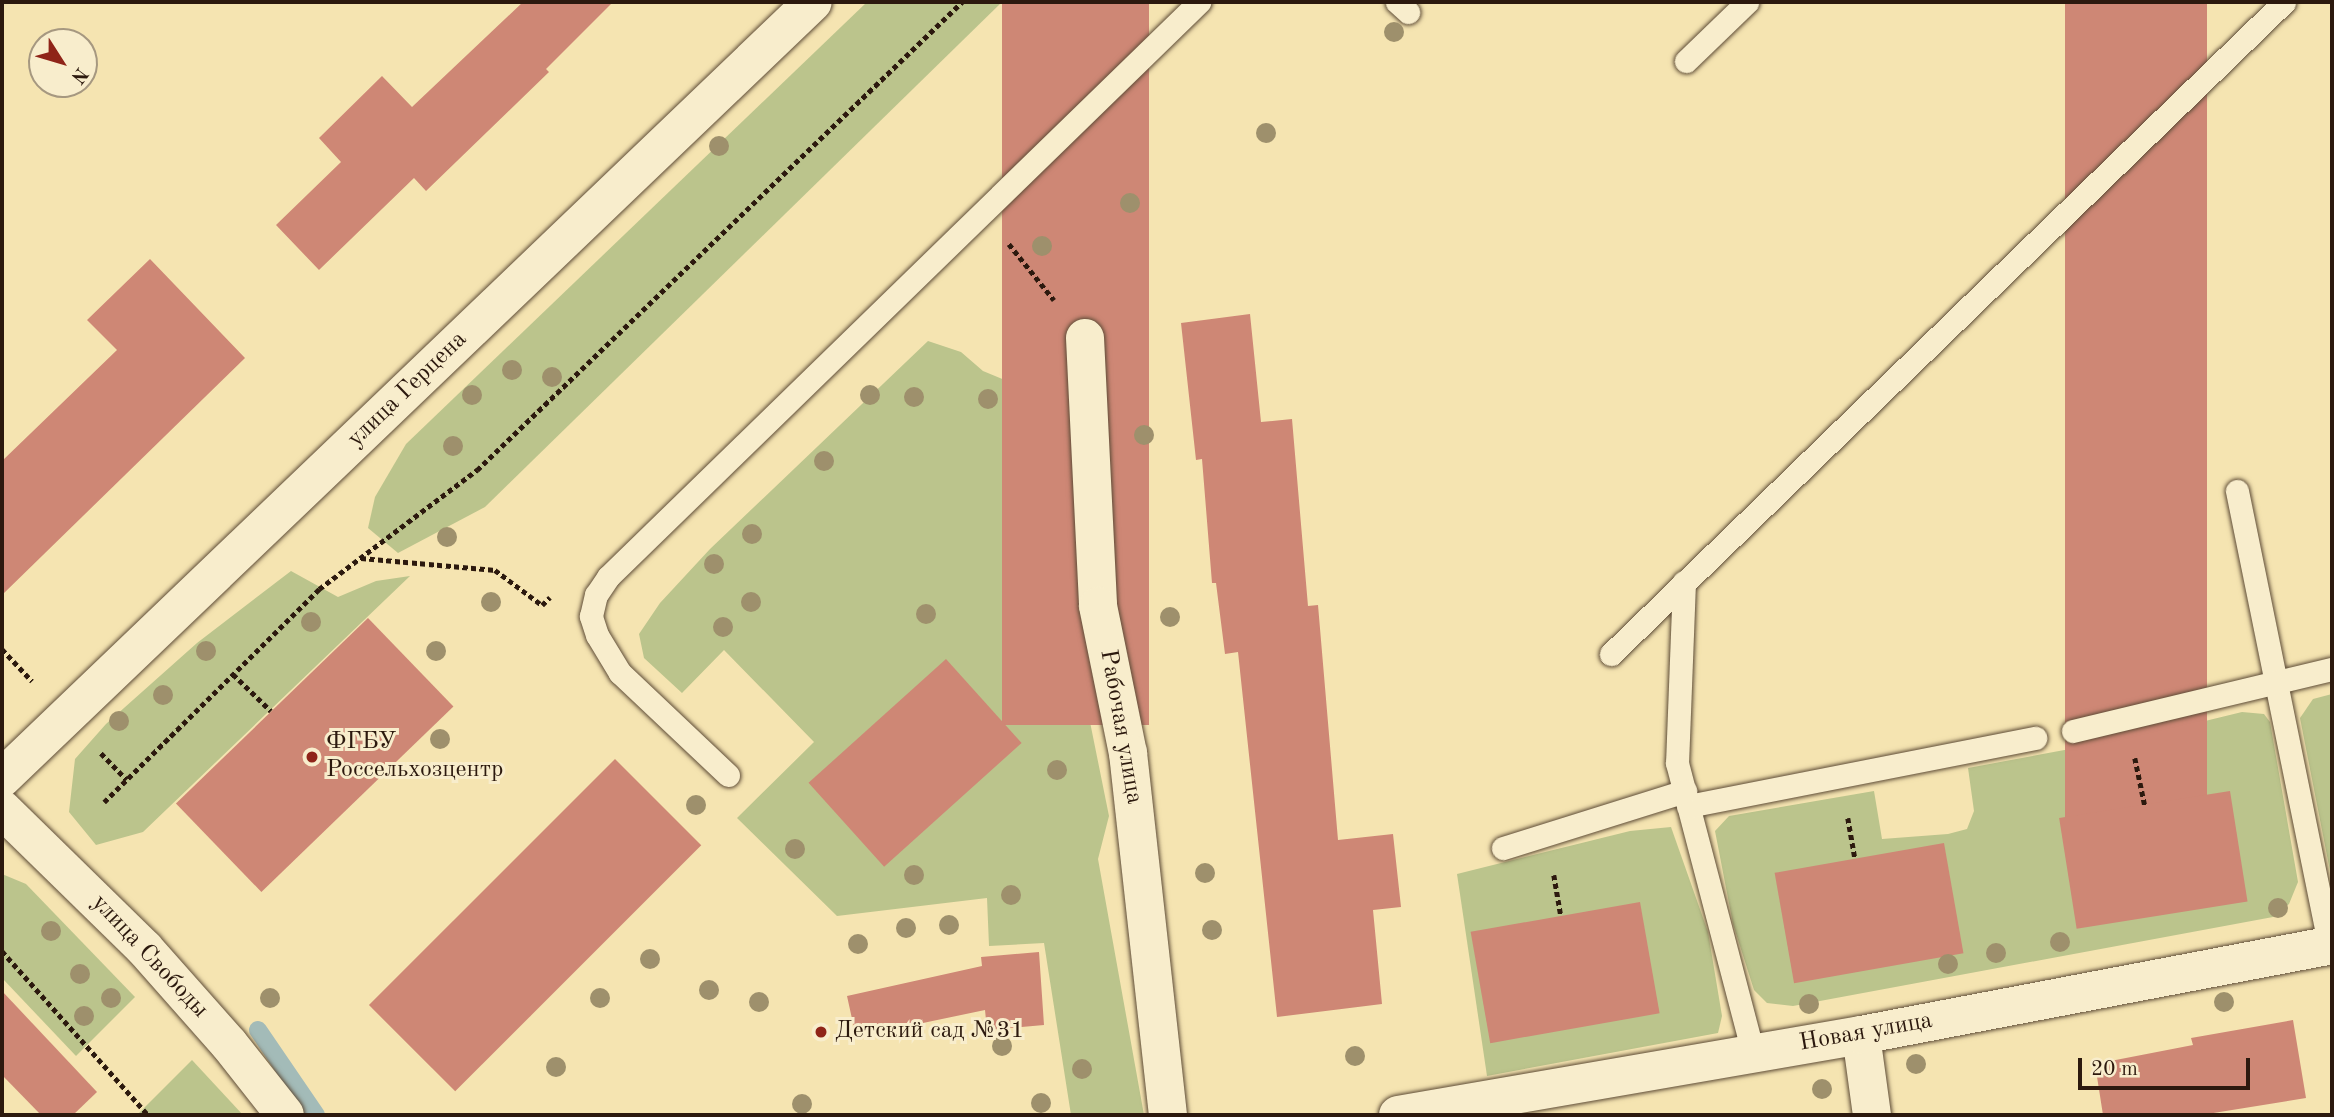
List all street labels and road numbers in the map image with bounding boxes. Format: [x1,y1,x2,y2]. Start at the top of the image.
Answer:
street label: улица Герцена [342,326,474,454]
street label: Рабочая улица [1092,647,1148,807]
street label: улица Свободы [84,889,214,1025]
street label: Новая улица [1797,1007,1935,1059]

